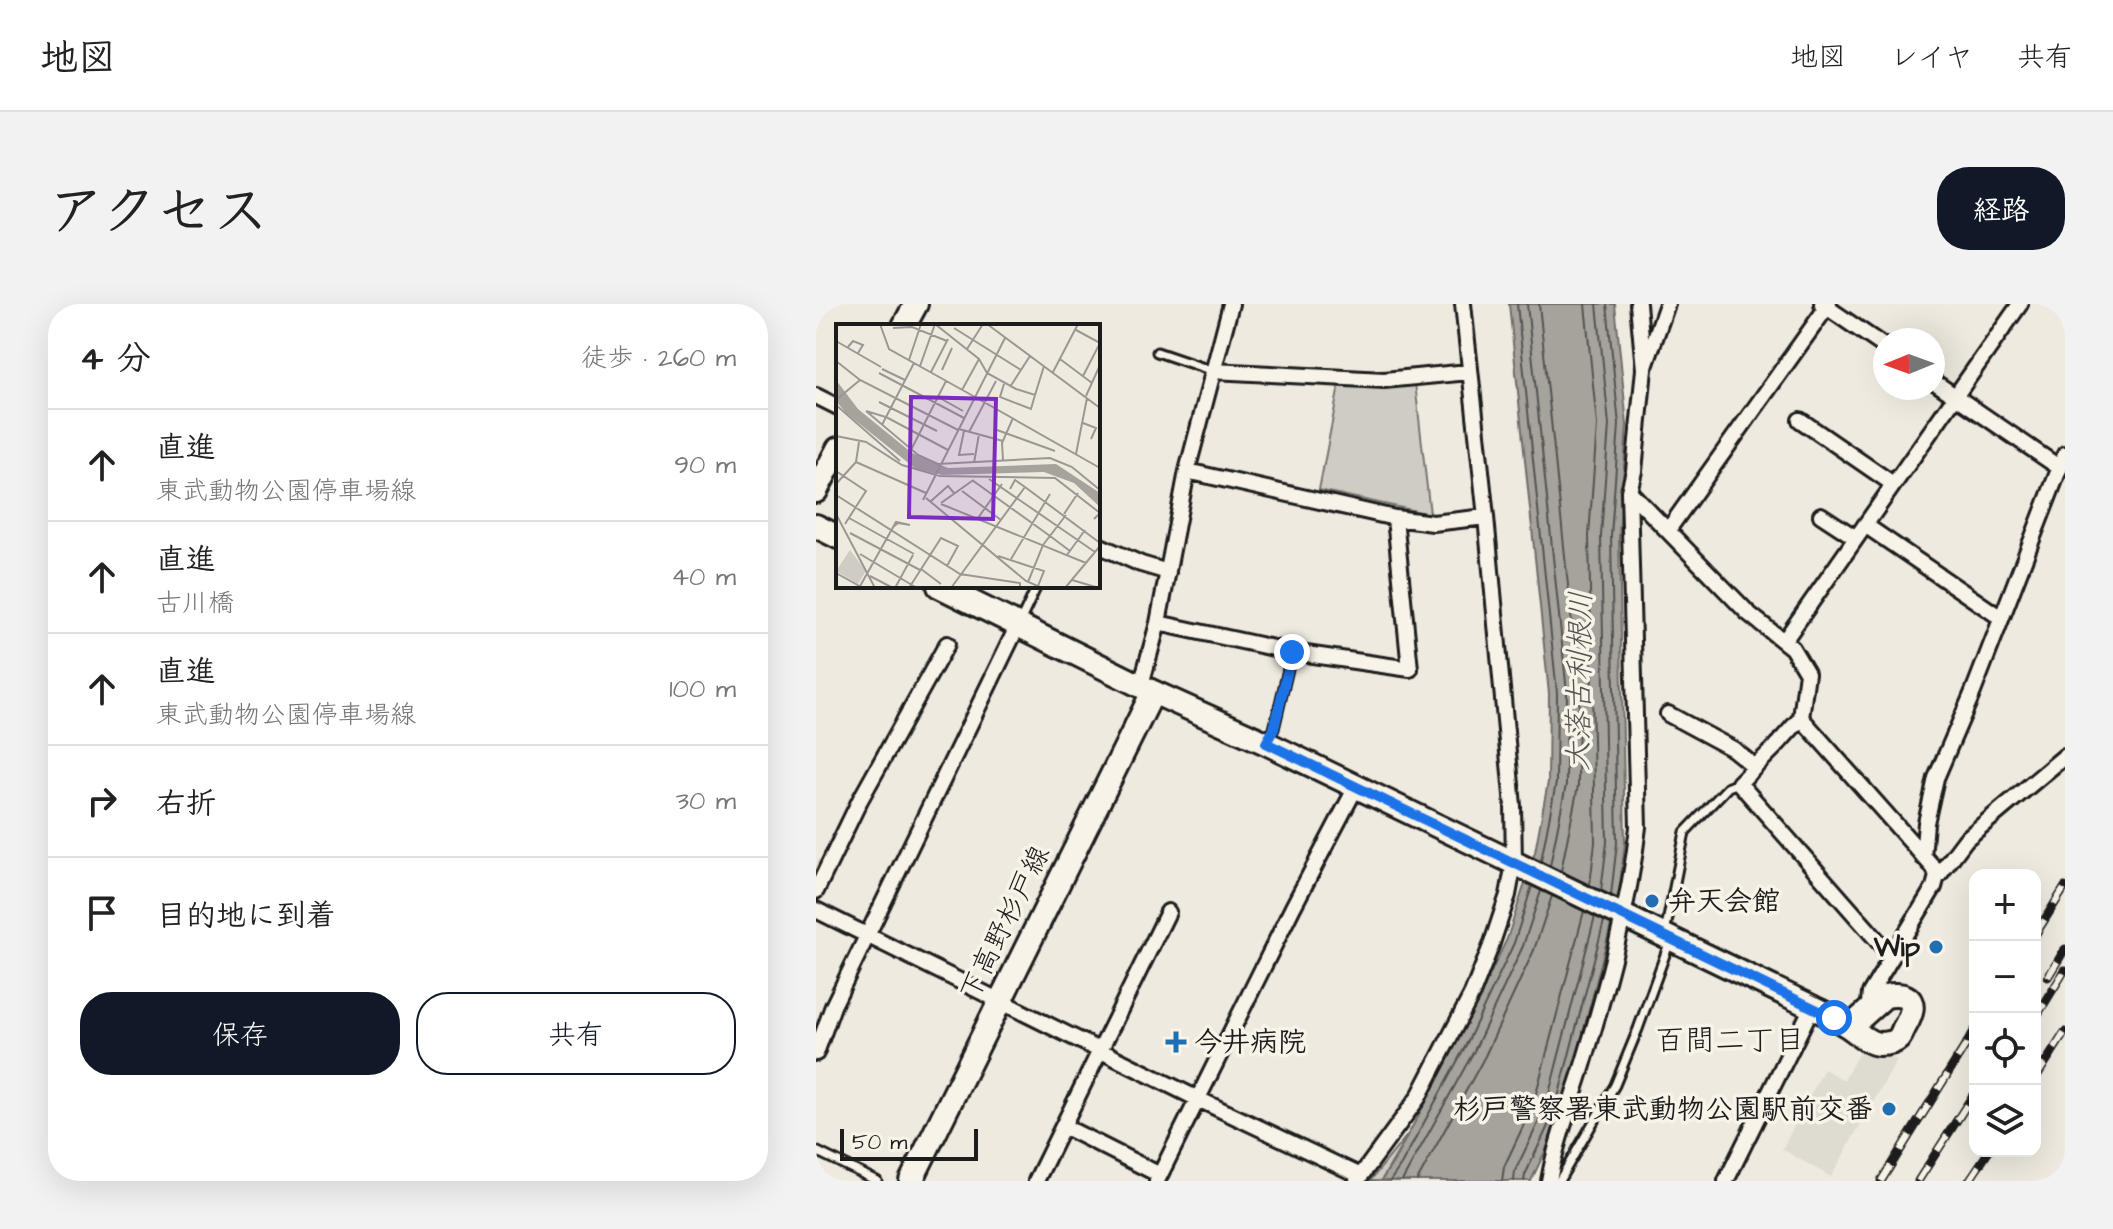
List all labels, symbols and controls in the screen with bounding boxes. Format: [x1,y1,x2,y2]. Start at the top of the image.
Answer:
text: 地図 [40,33,116,85]
text: 地図 [1790,38,1846,77]
text: レイヤ [1890,38,1973,77]
text: 共有 [2017,38,2073,77]
button: 経路 [1937,167,2065,250]
text: アクセス [48,174,269,252]
inset map [836,324,1100,588]
north arrow [1873,328,1945,400]
text: 4 分 [80,335,151,383]
text: 徒歩 · 260 m [581,340,736,376]
text: 直進 [156,427,216,469]
icon: ahead [80,443,124,487]
text: 90 m [674,447,736,483]
text: 東武動物公園停車場線 [156,473,416,509]
text: 直進 [156,539,216,581]
icon: ahead [80,555,124,599]
text: 40 m [671,559,736,595]
text: 古川橋 [156,585,234,621]
water label: 大落古利根川 [1557,591,1603,771]
route end [1274,634,1310,670]
text: 直進 [156,651,216,693]
icon: ahead [80,667,124,711]
text: 100 m [669,671,736,707]
text: 東武動物公園停車場線 [156,697,416,733]
icon: right [80,779,124,823]
text: 右折 [156,783,216,825]
text: 30 m [676,783,736,819]
street label: 下高野杉戸線 [951,839,1059,1007]
map controls [1969,869,2041,1157]
button: + [1969,869,2041,941]
place label: 弁天会館 [1668,882,1780,921]
icon: arrive [80,891,124,935]
marker: 弁天会館 [1643,892,1661,910]
text: 目的地に到着 [156,895,336,937]
place label: Wip [1873,928,1920,968]
marker: Wip [1927,938,1945,956]
button: − [1969,941,2041,1013]
button: 保存 [80,992,400,1075]
button: 共有 [416,992,736,1075]
route start [1816,1000,1852,1036]
button: locate [1969,1013,2041,1085]
district label: 百間二丁目 [1655,1020,1805,1062]
place label: 今井病院 [1194,1023,1306,1062]
marker: 今井病院 [1165,1031,1187,1053]
button: layers [1969,1085,2041,1157]
place label: 杉戸警察署東武動物公園駅前交番 [1453,1090,1873,1129]
marker: 杉戸警察署東武動物公園駅前交番 [1880,1100,1898,1118]
scale bar [840,1125,978,1161]
text: 50 m [852,1127,907,1158]

